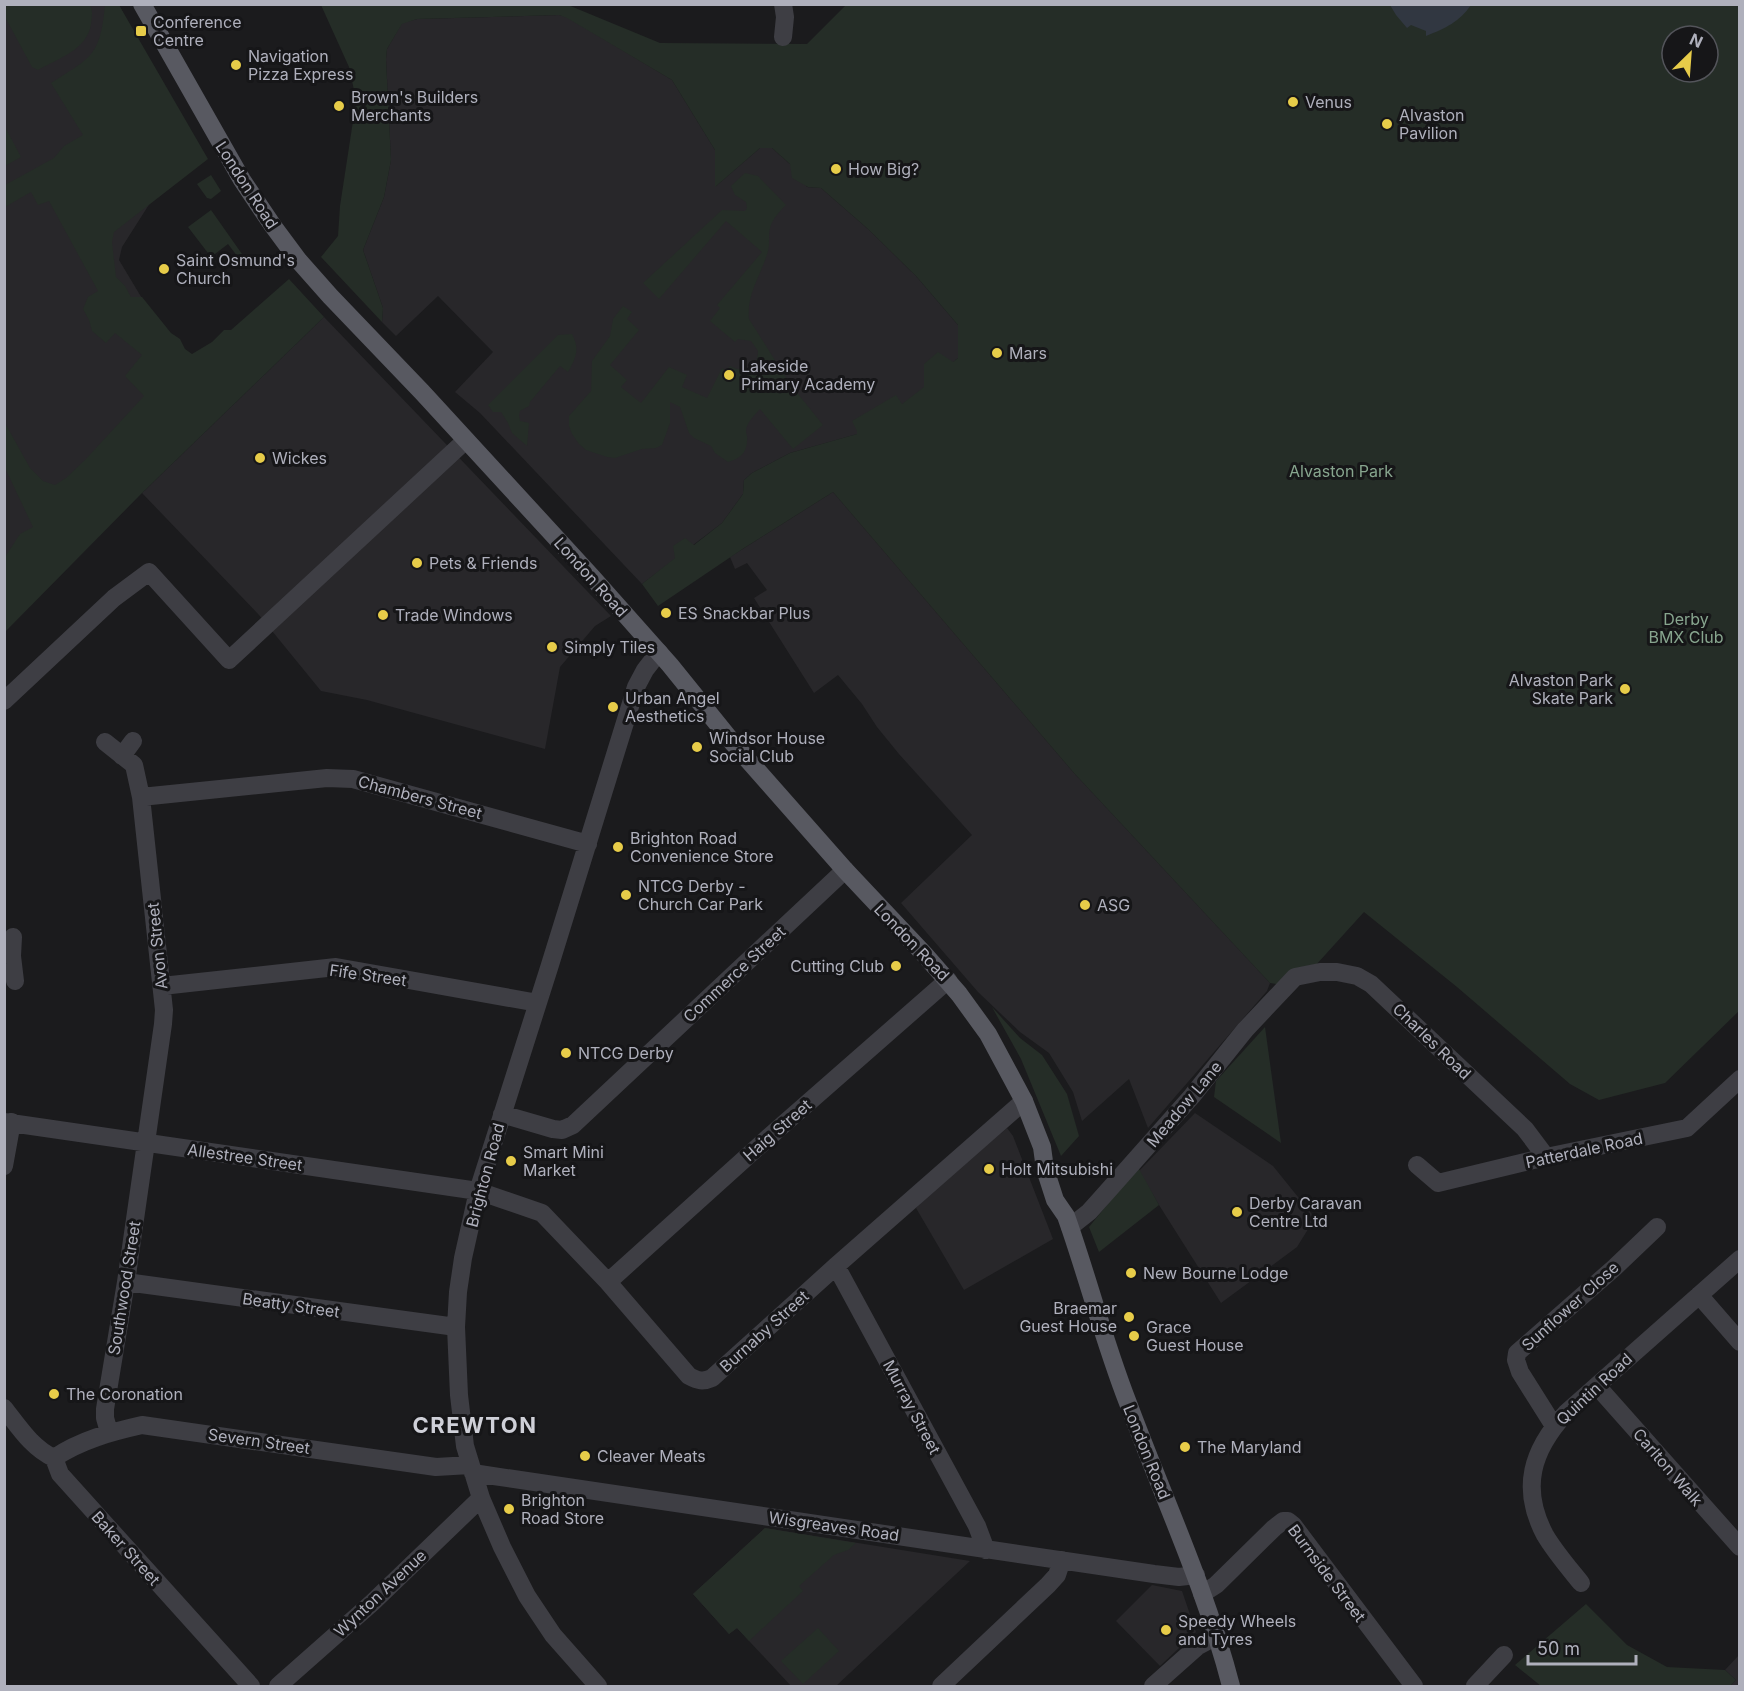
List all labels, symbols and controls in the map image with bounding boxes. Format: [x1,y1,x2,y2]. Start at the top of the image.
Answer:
place label: Conference Centre [153,12,242,50]
marker: Conference Centre [134,24,148,38]
north arrow [1660,24,1720,84]
text: N [1687,29,1706,52]
place label: Navigation Pizza Express [248,46,353,84]
marker: Navigation Pizza Express [229,58,243,72]
place label: Brown's Builders Merchants [351,87,478,125]
place label: Venus [1305,92,1352,112]
marker: Venus [1286,95,1300,109]
marker: Brown's Builders Merchants [332,99,346,113]
place label: Alvaston Pavilion [1399,105,1464,143]
marker: Alvaston Pavilion [1380,117,1394,131]
street label: London Road [211,138,283,232]
place label: How Big? [848,159,919,179]
marker: How Big? [829,162,843,176]
place label: Saint Osmund's Church [176,250,295,288]
marker: Saint Osmund's Church [157,262,171,276]
place label: Mars [1009,343,1047,363]
marker: Mars [990,346,1004,360]
place label: Lakeside Primary Academy [741,356,875,394]
marker: Lakeside Primary Academy [722,368,736,382]
place label: Wickes [272,448,327,468]
marker: Wickes [253,451,267,465]
park label: Alvaston Park [1289,461,1393,481]
street label: London Road [550,533,632,621]
place label: Pets & Friends [429,553,537,573]
marker: Pets & Friends [410,556,424,570]
place label: ES Snackbar Plus [678,603,810,623]
place label: Trade Windows [395,605,513,625]
marker: ES Snackbar Plus [659,606,673,620]
marker: Trade Windows [376,608,390,622]
park label: Derby BMX Club [1648,609,1724,647]
place label: Simply Tiles [564,637,655,657]
marker: Simply Tiles [545,640,559,654]
place label: Alvaston Park Skate Park [1509,670,1613,708]
marker: Alvaston Park Skate Park [1618,682,1632,696]
place label: Urban Angel Aesthetics [625,688,720,726]
marker: Urban Angel Aesthetics [606,700,620,714]
place label: Windsor House Social Club [709,728,825,766]
marker: Windsor House Social Club [690,740,704,754]
street label: Chambers Street [356,771,484,823]
place label: Brighton Road Convenience Store [630,828,774,866]
marker: Brighton Road Convenience Store [611,840,625,854]
place label: NTCG Derby - Church Car Park [638,876,763,914]
marker: NTCG Derby - Church Car Park [619,888,633,902]
place label: ASG [1097,895,1130,915]
marker: ASG [1078,898,1092,912]
street label: London Road [870,899,954,985]
street label: Avon Street [142,902,172,990]
street label: Commerce Street [679,921,789,1027]
place label: Cutting Club [790,956,884,976]
marker: Cutting Club [889,959,903,973]
street label: Fife Street [328,960,408,990]
street label: Charles Road [1389,999,1475,1083]
place label: NTCG Derby [578,1043,674,1063]
marker: NTCG Derby [559,1046,573,1060]
street label: Meadow Lane [1142,1057,1226,1151]
street label: Haig Street [739,1095,815,1165]
street label: Brighton Road [461,1121,509,1229]
street label: Patterdale Road [1524,1128,1644,1172]
street label: Allestree Street [186,1139,304,1175]
place label: Smart Mini Market [523,1142,604,1180]
marker: Smart Mini Market [504,1154,518,1168]
place label: Holt Mitsubishi [1001,1159,1113,1179]
marker: Holt Mitsubishi [982,1162,996,1176]
place label: Derby Caravan Centre Ltd [1249,1193,1362,1231]
marker: Derby Caravan Centre Ltd [1230,1205,1244,1219]
street label: Southwood Street [104,1220,144,1356]
street label: Sunflower Close [1517,1257,1623,1355]
place label: New Bourne Lodge [1143,1263,1288,1283]
marker: New Bourne Lodge [1124,1266,1138,1280]
street label: Burnaby Street [715,1286,813,1376]
street label: Beatty Street [241,1288,341,1322]
place label: Braemar Guest House [1019,1298,1117,1336]
marker: Braemar Guest House [1122,1310,1136,1324]
place label: Grace Guest House [1146,1317,1244,1355]
marker: Grace Guest House [1127,1329,1141,1343]
street label: Quintin Road [1552,1349,1636,1429]
street label: Murray Street [879,1357,945,1457]
place label: The Coronation [66,1384,183,1404]
marker: The Coronation [47,1387,61,1401]
street label: London Road [1119,1402,1175,1502]
district label: CREWTON [412,1412,538,1438]
street label: Severn Street [207,1424,311,1458]
street label: Carlton Walk [1629,1424,1707,1510]
place label: The Maryland [1197,1437,1302,1457]
marker: The Maryland [1178,1440,1192,1454]
place label: Cleaver Meats [597,1446,706,1466]
marker: Cleaver Meats [578,1449,592,1463]
place label: Brighton Road Store [521,1490,604,1528]
marker: Brighton Road Store [502,1502,516,1516]
street label: Baker Street [87,1507,165,1589]
street label: Wisgreaves Road [768,1507,900,1545]
street label: Burnside Street [1284,1520,1370,1626]
street label: Wynton Avenue [330,1545,430,1641]
place label: Speedy Wheels and Tyres [1178,1611,1296,1649]
marker: Speedy Wheels and Tyres [1159,1623,1173,1637]
scale bar [1528,1628,1636,1666]
text: 50 m [1537,1638,1580,1659]

